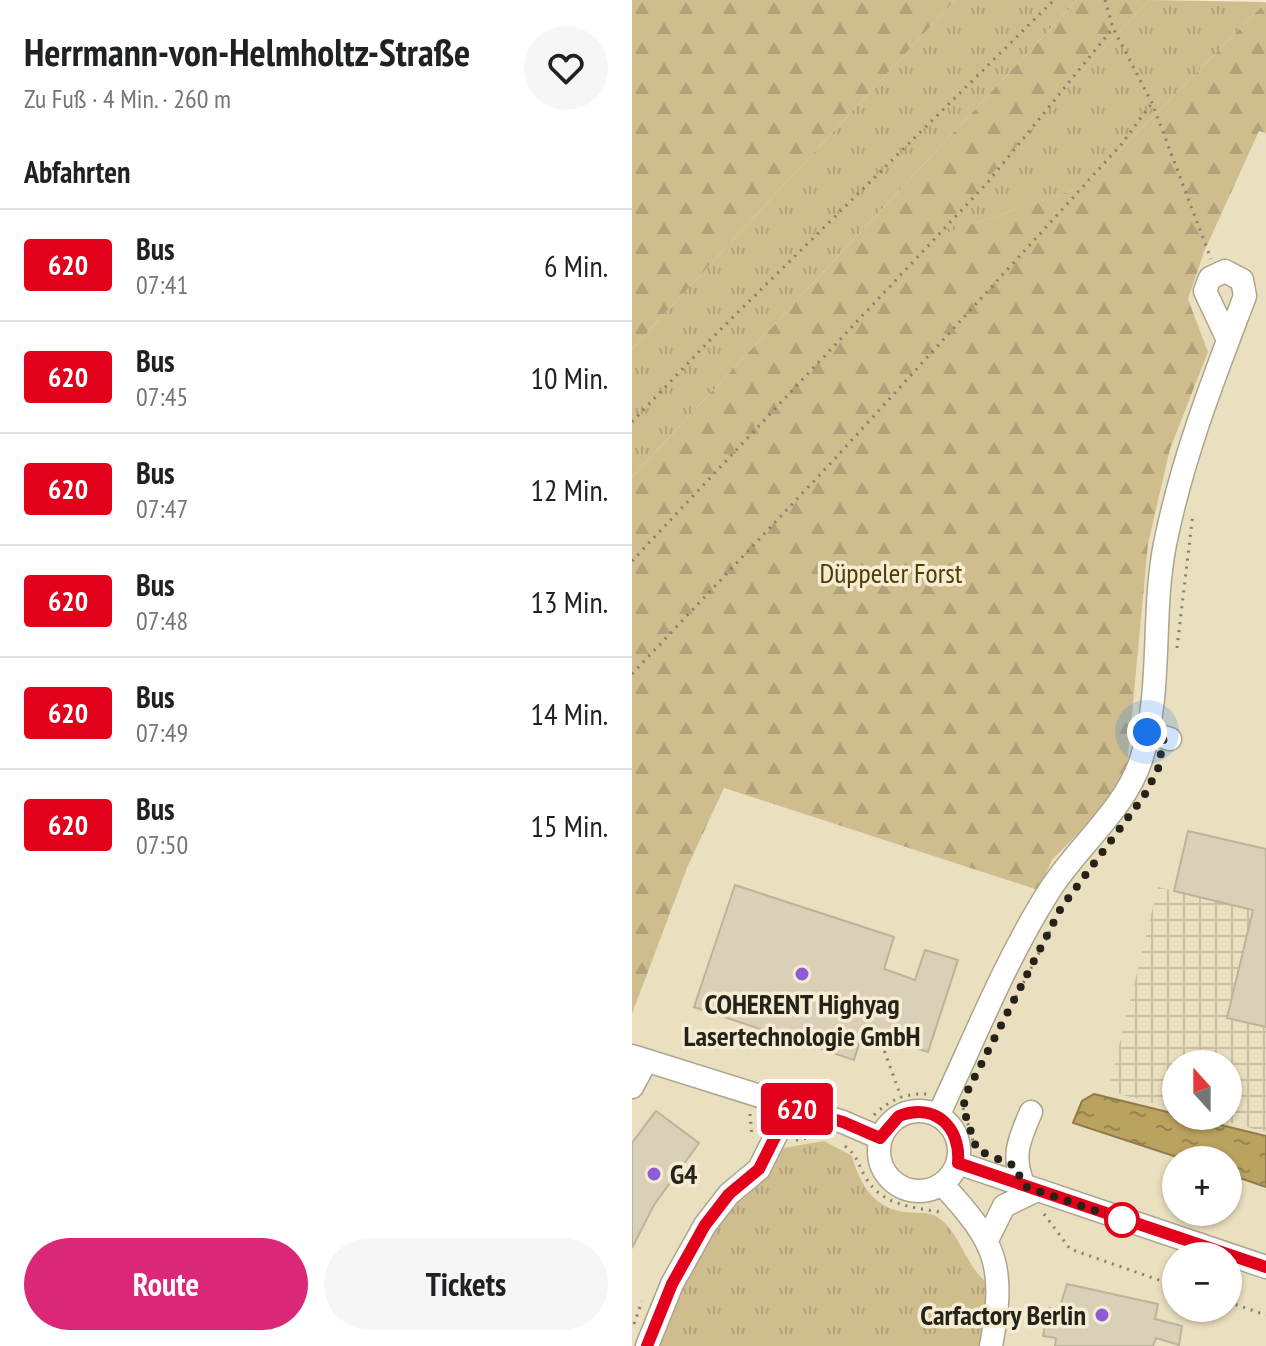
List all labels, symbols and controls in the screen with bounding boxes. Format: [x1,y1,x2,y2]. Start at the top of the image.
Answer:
button: heart [524,26,608,110]
text: Herrmann-von-Helmholtz-Straße [24,27,470,76]
text: Zu Fuß · 4 Min. · 260 m [24,82,231,115]
text: Abfahrten [24,152,130,191]
text: Bus [136,229,175,268]
text: 620 [48,246,88,283]
text: 6 Min. [544,246,608,285]
text: 07:41 [136,268,188,301]
text: Bus [136,341,175,380]
text: 620 [48,358,88,395]
text: 10 Min. [531,358,608,397]
text: 07:45 [136,380,188,413]
text: Bus [136,453,175,492]
text: 620 [48,470,88,507]
text: 12 Min. [531,470,608,509]
text: 07:47 [136,492,188,525]
park label: Düppeler Forst [820,554,963,591]
text: Bus [136,565,175,604]
text: 620 [48,582,88,619]
text: 13 Min. [531,582,608,621]
text: 07:48 [136,604,188,637]
text: Bus [136,677,175,716]
text: 620 [48,694,88,731]
text: 14 Min. [531,694,608,733]
your location [1127,712,1167,752]
text: 07:49 [136,716,188,749]
text: Bus [136,789,175,828]
text: 620 [48,806,88,843]
text: 15 Min. [531,806,608,845]
text: 07:50 [136,828,188,861]
marker: COHERENT Highyag Lasertechnologie GmbH [793,965,811,983]
place label: COHERENT Highyag Lasertechnologie GmbH [684,985,920,1054]
north arrow [1162,1050,1242,1130]
map controls [1162,1050,1242,1322]
line badge: 620 [751,1083,843,1135]
text: 620 [777,1090,817,1127]
button: + [1162,1146,1242,1226]
place label: G4 [670,1155,698,1192]
marker: G4 [645,1165,663,1183]
unlabelled marker [1105,1203,1139,1237]
button: Route [24,1238,308,1330]
button: Tickets [324,1238,608,1330]
button: − [1162,1242,1242,1322]
place label: Carfactory Berlin [920,1296,1086,1333]
marker: Carfactory Berlin [1093,1306,1111,1324]

